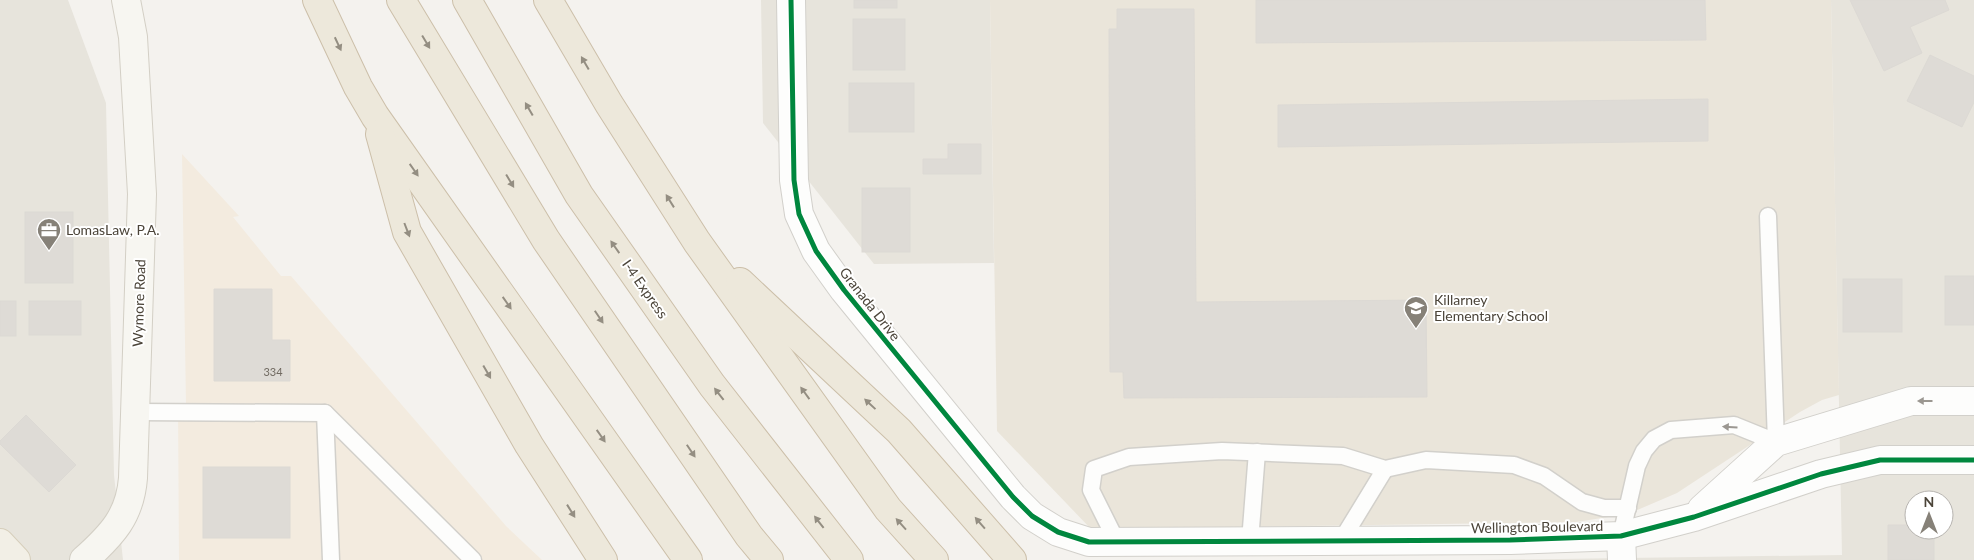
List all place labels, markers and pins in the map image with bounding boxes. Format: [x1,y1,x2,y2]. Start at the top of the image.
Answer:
office icon: LomasLaw, P.A. [36,217,62,251]
place label: LomasLaw, P.A. [66,221,160,238]
place label: Killarney Elementary School [1434,291,1548,324]
school or university icon: Killarney Elementary School [1403,295,1429,329]

